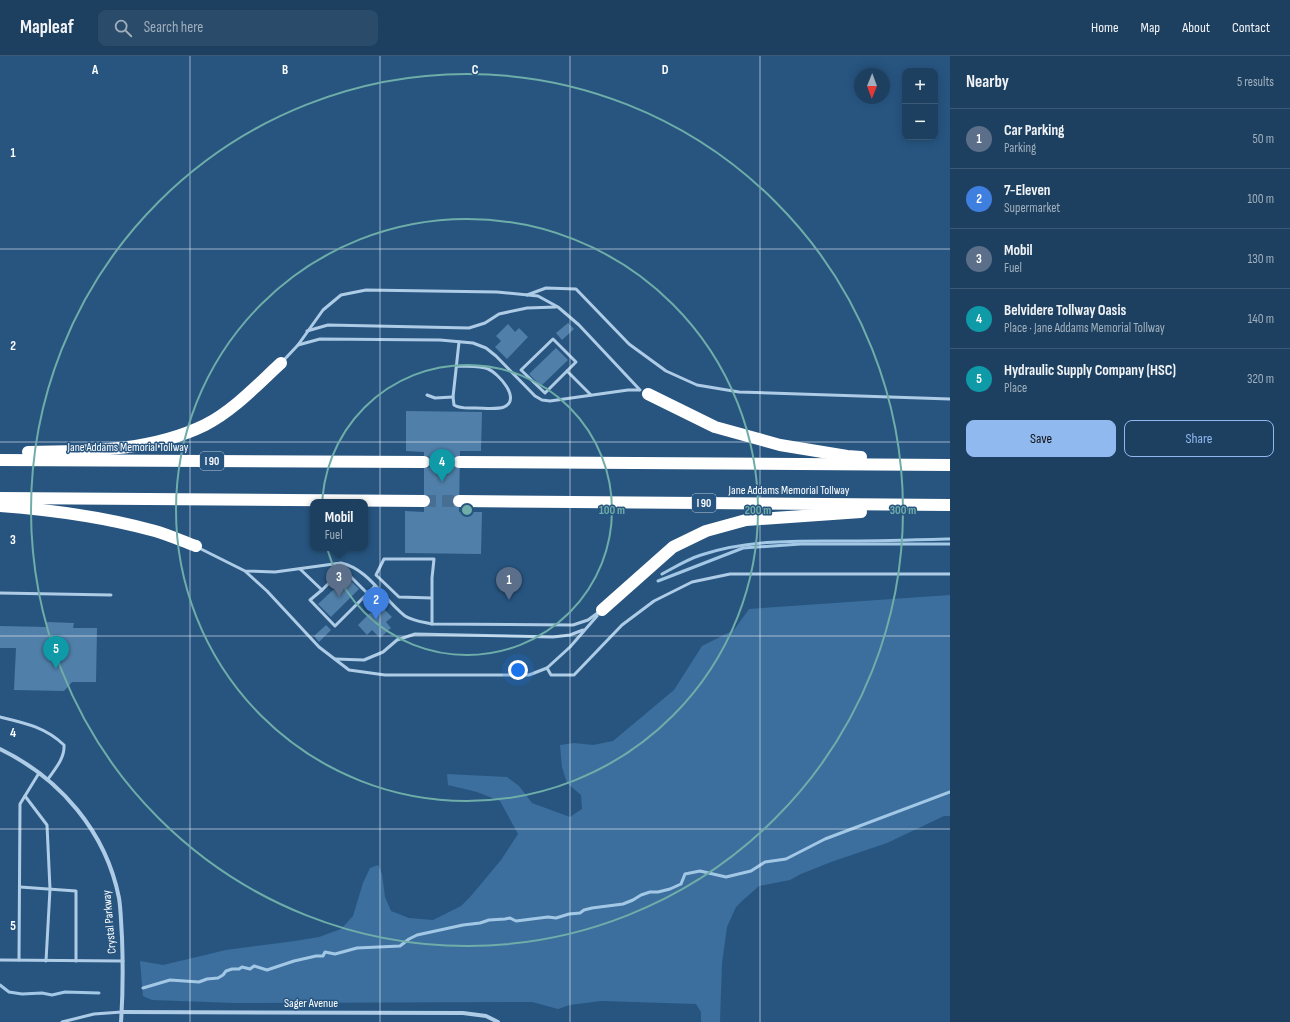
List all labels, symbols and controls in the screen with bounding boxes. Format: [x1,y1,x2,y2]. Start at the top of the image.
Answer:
search box [98,10,378,46]
text: Mapleaf [20,16,74,39]
icon: search [112,17,134,39]
text: Search here [144,18,203,37]
text: Home [1091,19,1119,36]
text: Map [1141,19,1160,36]
text: About [1182,19,1210,36]
text: Contact [1232,19,1270,36]
text: A [91,62,99,78]
text: B [282,62,288,78]
text: C [472,62,479,78]
text: D [662,62,669,78]
north arrow [854,68,890,104]
map controls [902,68,938,140]
button: + [902,68,938,104]
text: Nearby [966,72,1009,92]
text: 5 results [1237,74,1274,90]
button: − [902,104,938,140]
text: Car Parking [1004,121,1064,140]
text: 1 [976,131,982,147]
text: 50 m [1253,131,1274,147]
text: Parking [1004,140,1036,156]
text: 1 [10,145,16,161]
text: 7-Eleven [1004,181,1051,200]
text: 2 [976,191,982,207]
text: 100 m [1247,191,1274,207]
text: Supermarket [1004,200,1060,216]
text: Mobil [1004,241,1033,260]
text: 3 [976,251,982,267]
text: 130 m [1248,251,1274,267]
text: Fuel [1004,260,1022,276]
text: Belvidere Tollway Oasis [1004,301,1126,320]
text: 4 [976,311,982,327]
text: 140 m [1248,311,1274,327]
text: Place · Jane Addams Memorial Tollway [1004,320,1165,336]
text: 2 [10,338,16,354]
text: Hydraulic Supply Company (HSC) [1004,361,1176,380]
text: 5 [976,371,982,387]
text: 320 m [1247,371,1274,387]
text: Place [1004,380,1027,396]
button: Save [966,420,1116,457]
button: Share [1124,420,1274,457]
street label: Jane Addams Memorial Tollway [67,440,189,455]
pin: 4 [429,449,455,482]
road number: I 90 [200,452,224,470]
street label: Jane Addams Memorial Tollway [728,483,850,498]
road number: I 90 [692,494,716,512]
popup [310,499,368,551]
centre of rings [460,503,474,517]
text: 100 m [599,503,625,518]
text: 200 m [745,503,771,518]
text: 300 m [890,503,916,518]
text: Mobil [325,508,353,527]
text: Fuel [325,527,343,543]
text: 3 [10,532,16,548]
pin: 3 [326,564,352,597]
pin: 1 [496,567,522,600]
pin: 2 [363,587,389,620]
pin: 5 [43,636,69,669]
your location [508,660,528,680]
text: 4 [10,725,16,741]
street label: Crystal Parkway [99,889,120,954]
text: 5 [10,918,16,934]
street label: Sager Avenue [284,996,338,1011]

